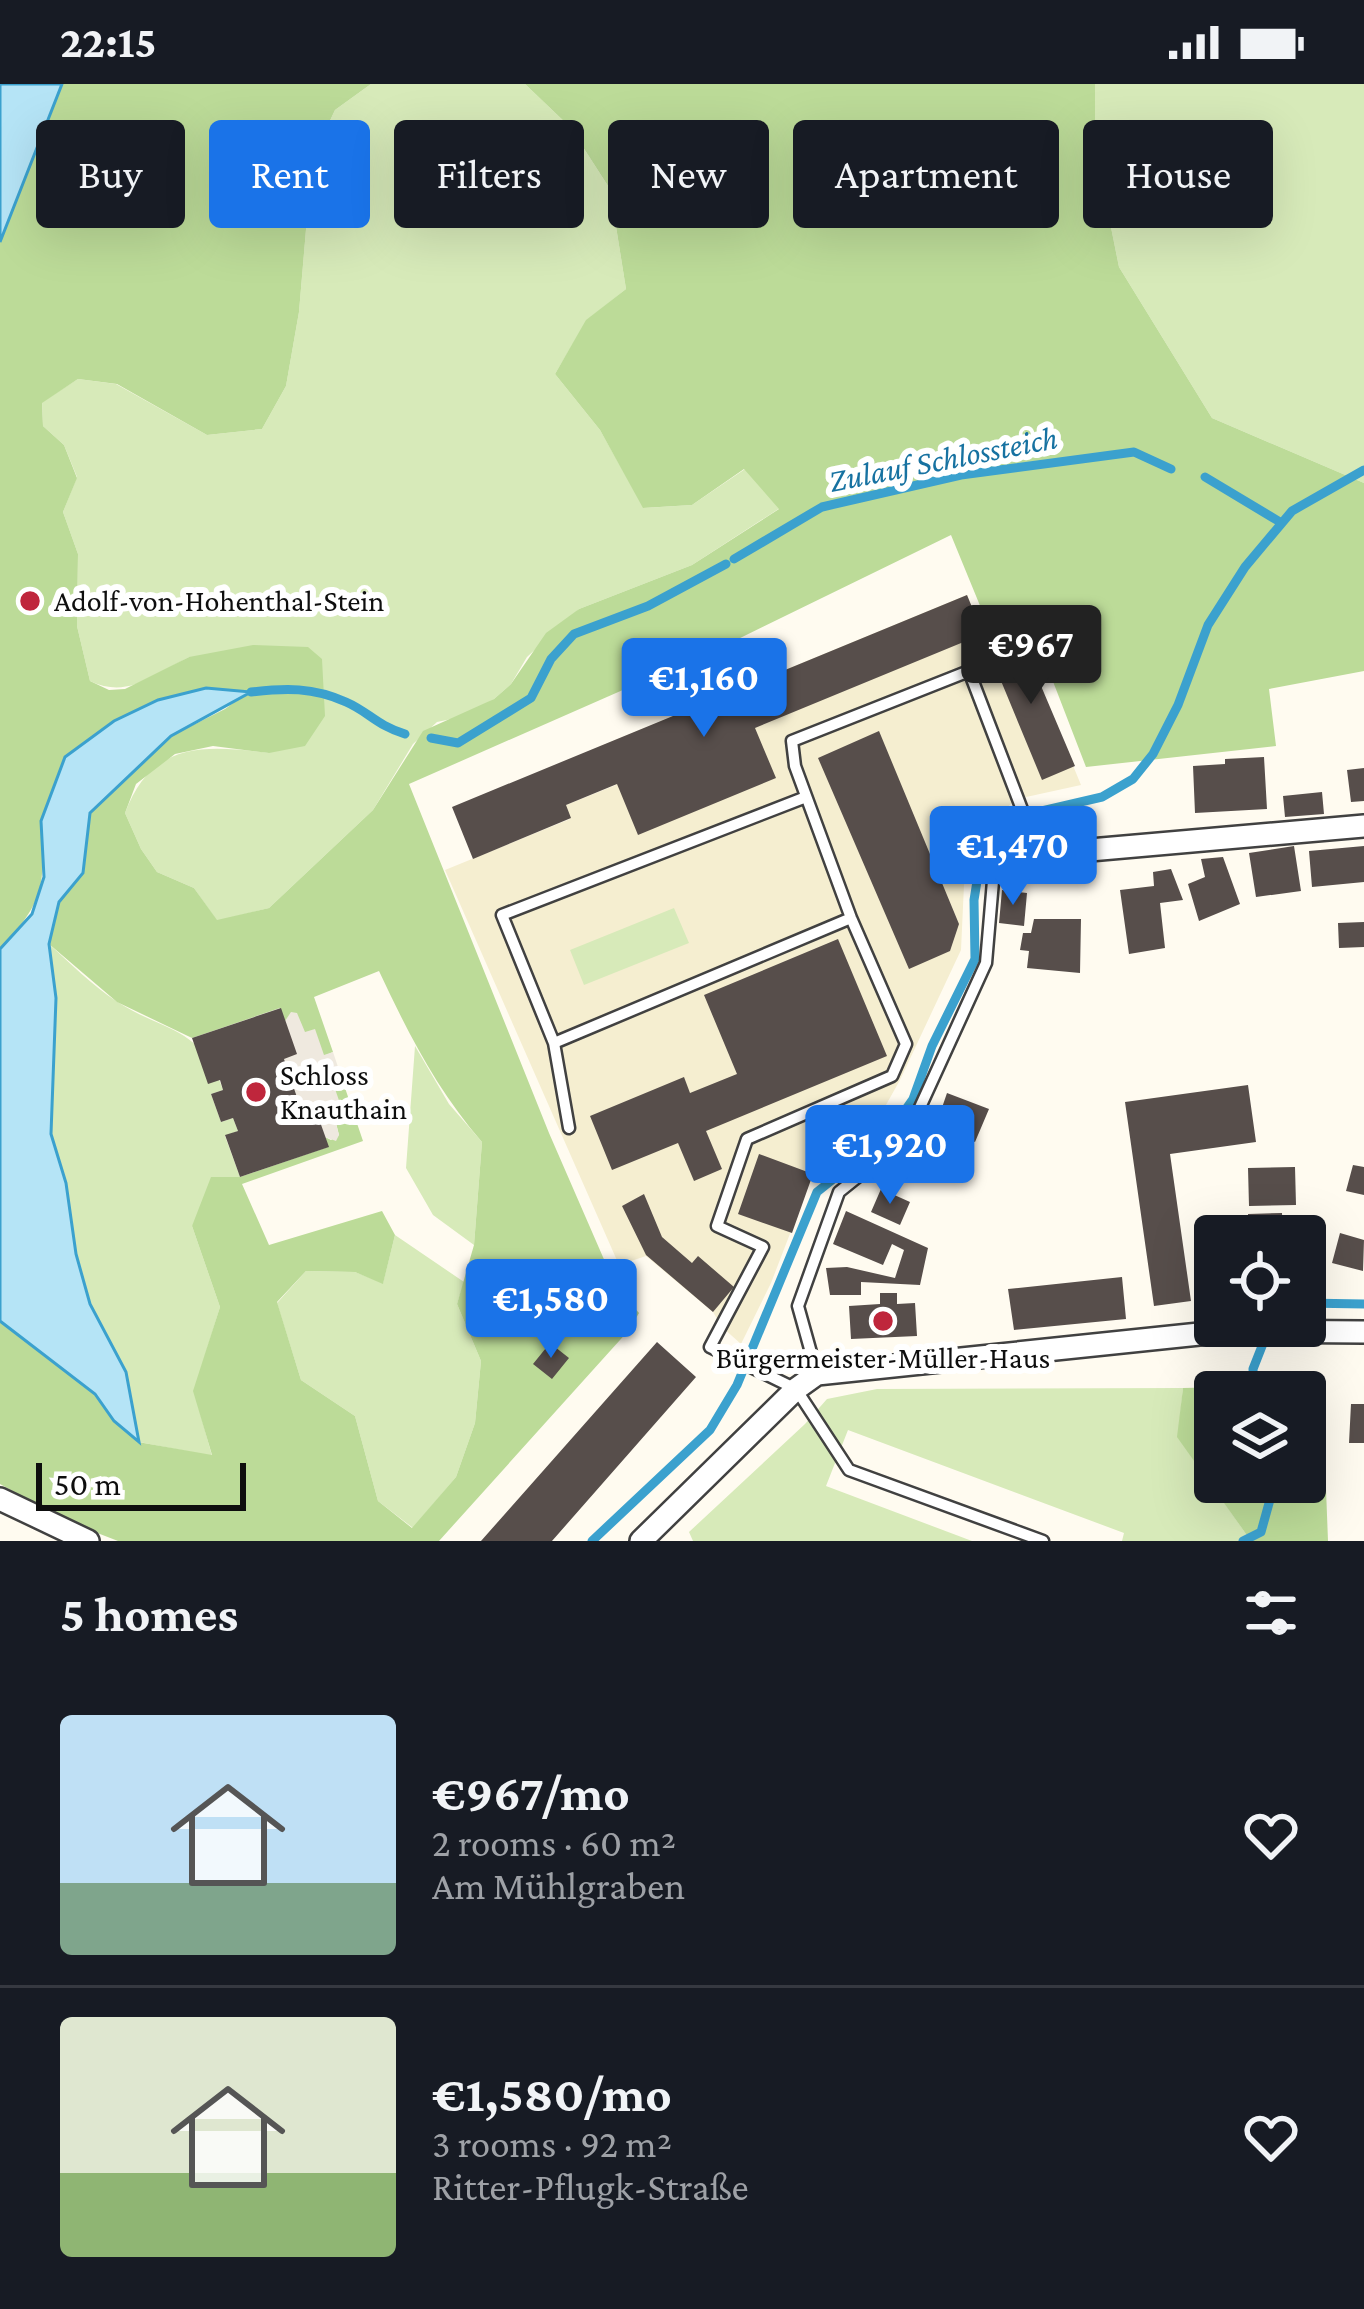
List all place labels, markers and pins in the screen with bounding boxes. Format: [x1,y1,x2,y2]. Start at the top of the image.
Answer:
place label: Adolf-von-Hohenthal-Stein [54,584,384,617]
marker: Adolf-von-Hohenthal-Stein [17,588,43,614]
pin: €967 [960,605,1102,707]
pin: €1,160 [606,638,802,740]
pin: €1,470 [915,806,1111,908]
place label: Schloss Knauthain [280,1058,407,1125]
marker: Schloss Knauthain [243,1079,269,1105]
pin: €1,920 [792,1105,988,1207]
pin: €1,580 [453,1259,649,1361]
marker: Bürgermeister-Müller-Haus [870,1308,896,1334]
place label: Bürgermeister-Müller-Haus [716,1341,1050,1375]

